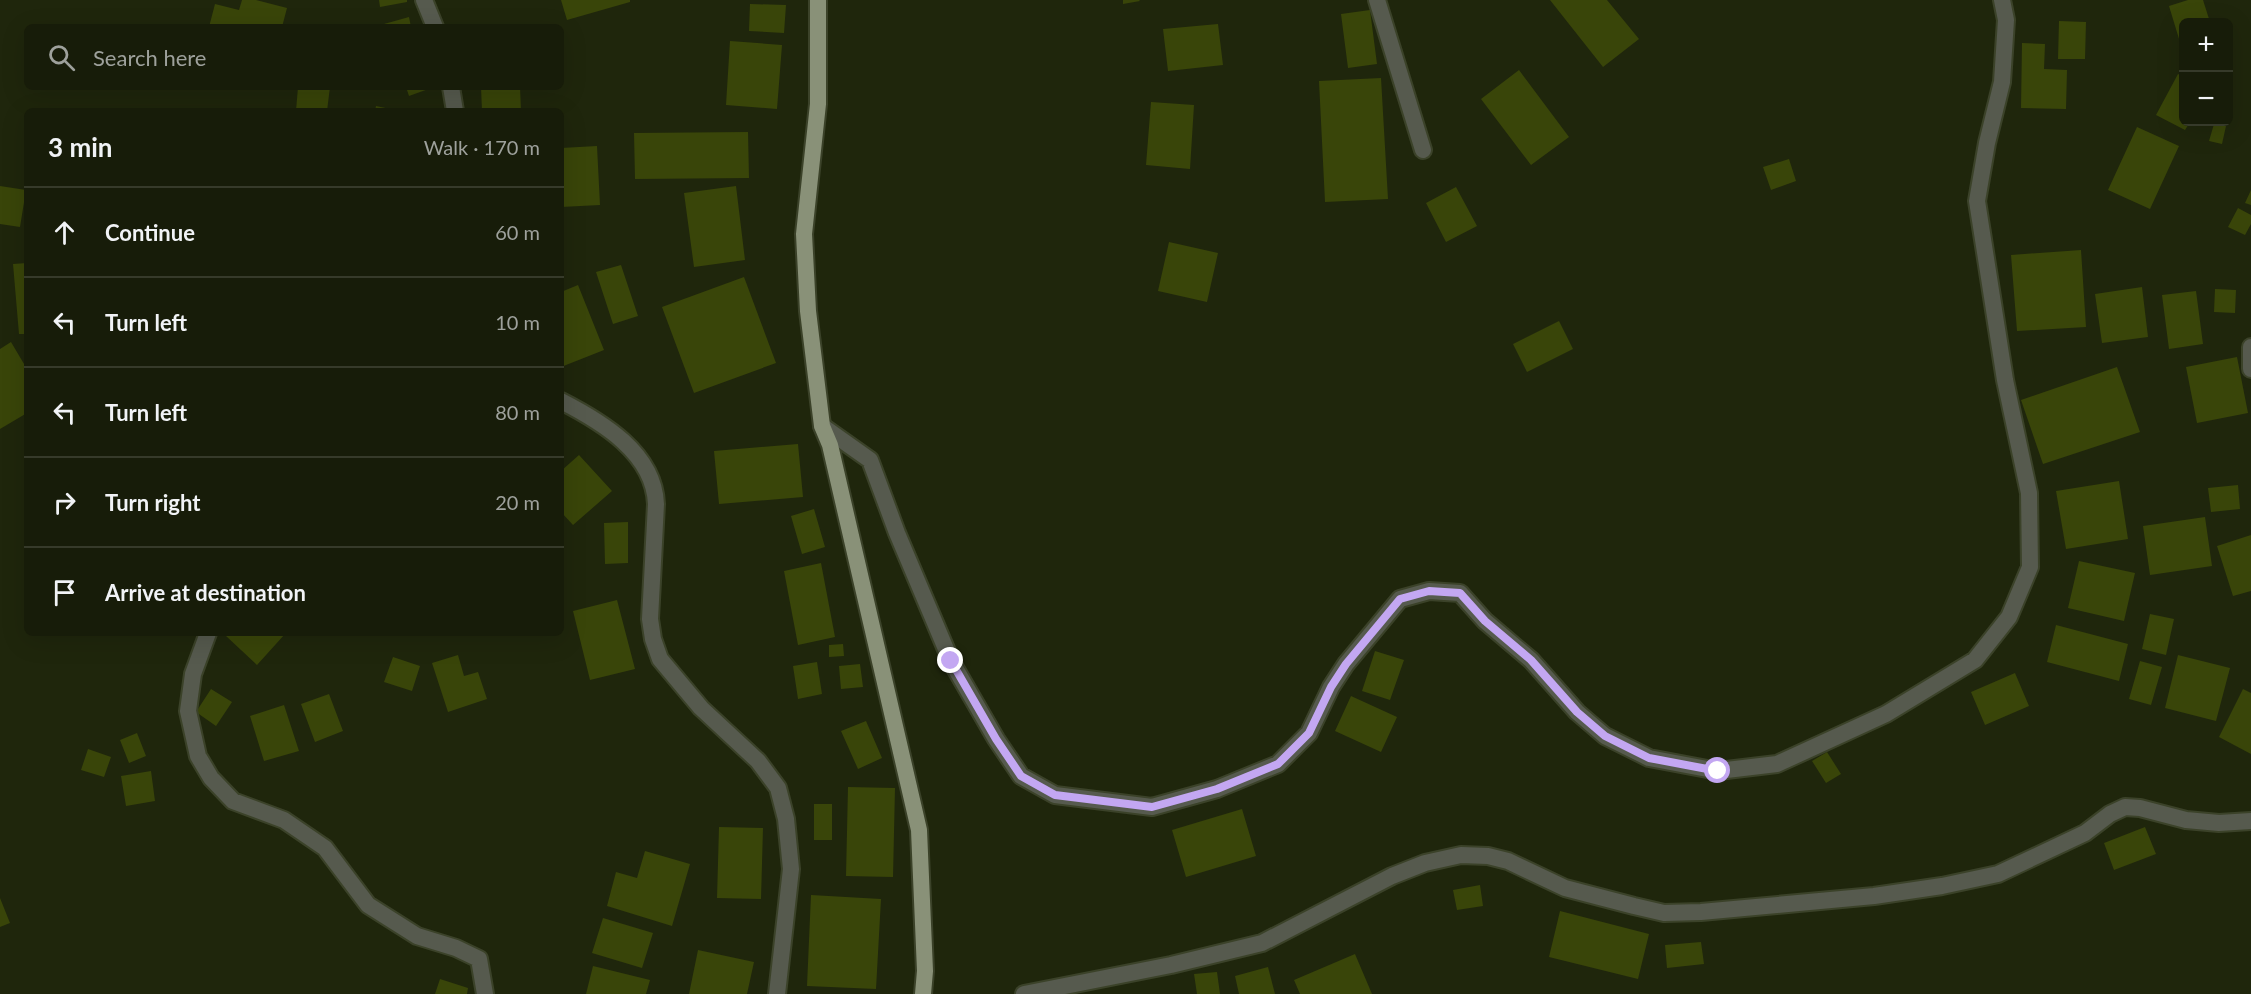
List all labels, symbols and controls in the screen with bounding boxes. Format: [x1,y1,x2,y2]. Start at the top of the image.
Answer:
map controls [2179,18,2233,126]
button: + [2179,18,2233,72]
search box [24,24,564,90]
icon: search [45,41,78,74]
text: Search here [93,44,206,71]
button: − [2179,72,2233,126]
text: 3 min [48,131,112,163]
text: Walk · 170 m [424,135,540,159]
icon: ahead [48,216,81,249]
text: Continue [105,219,195,246]
text: 60 m [495,220,540,244]
icon: left [48,306,81,339]
text: Turn left [105,309,187,336]
text: 10 m [495,310,540,334]
icon: left [48,396,81,429]
text: Turn left [105,399,187,426]
text: 80 m [495,400,540,424]
icon: right [48,486,81,519]
text: Turn right [105,489,200,516]
text: 20 m [495,490,540,514]
icon: arrive [48,576,81,609]
text: Arrive at destination [105,579,306,606]
route end [937,647,963,673]
route start [1704,757,1730,783]

